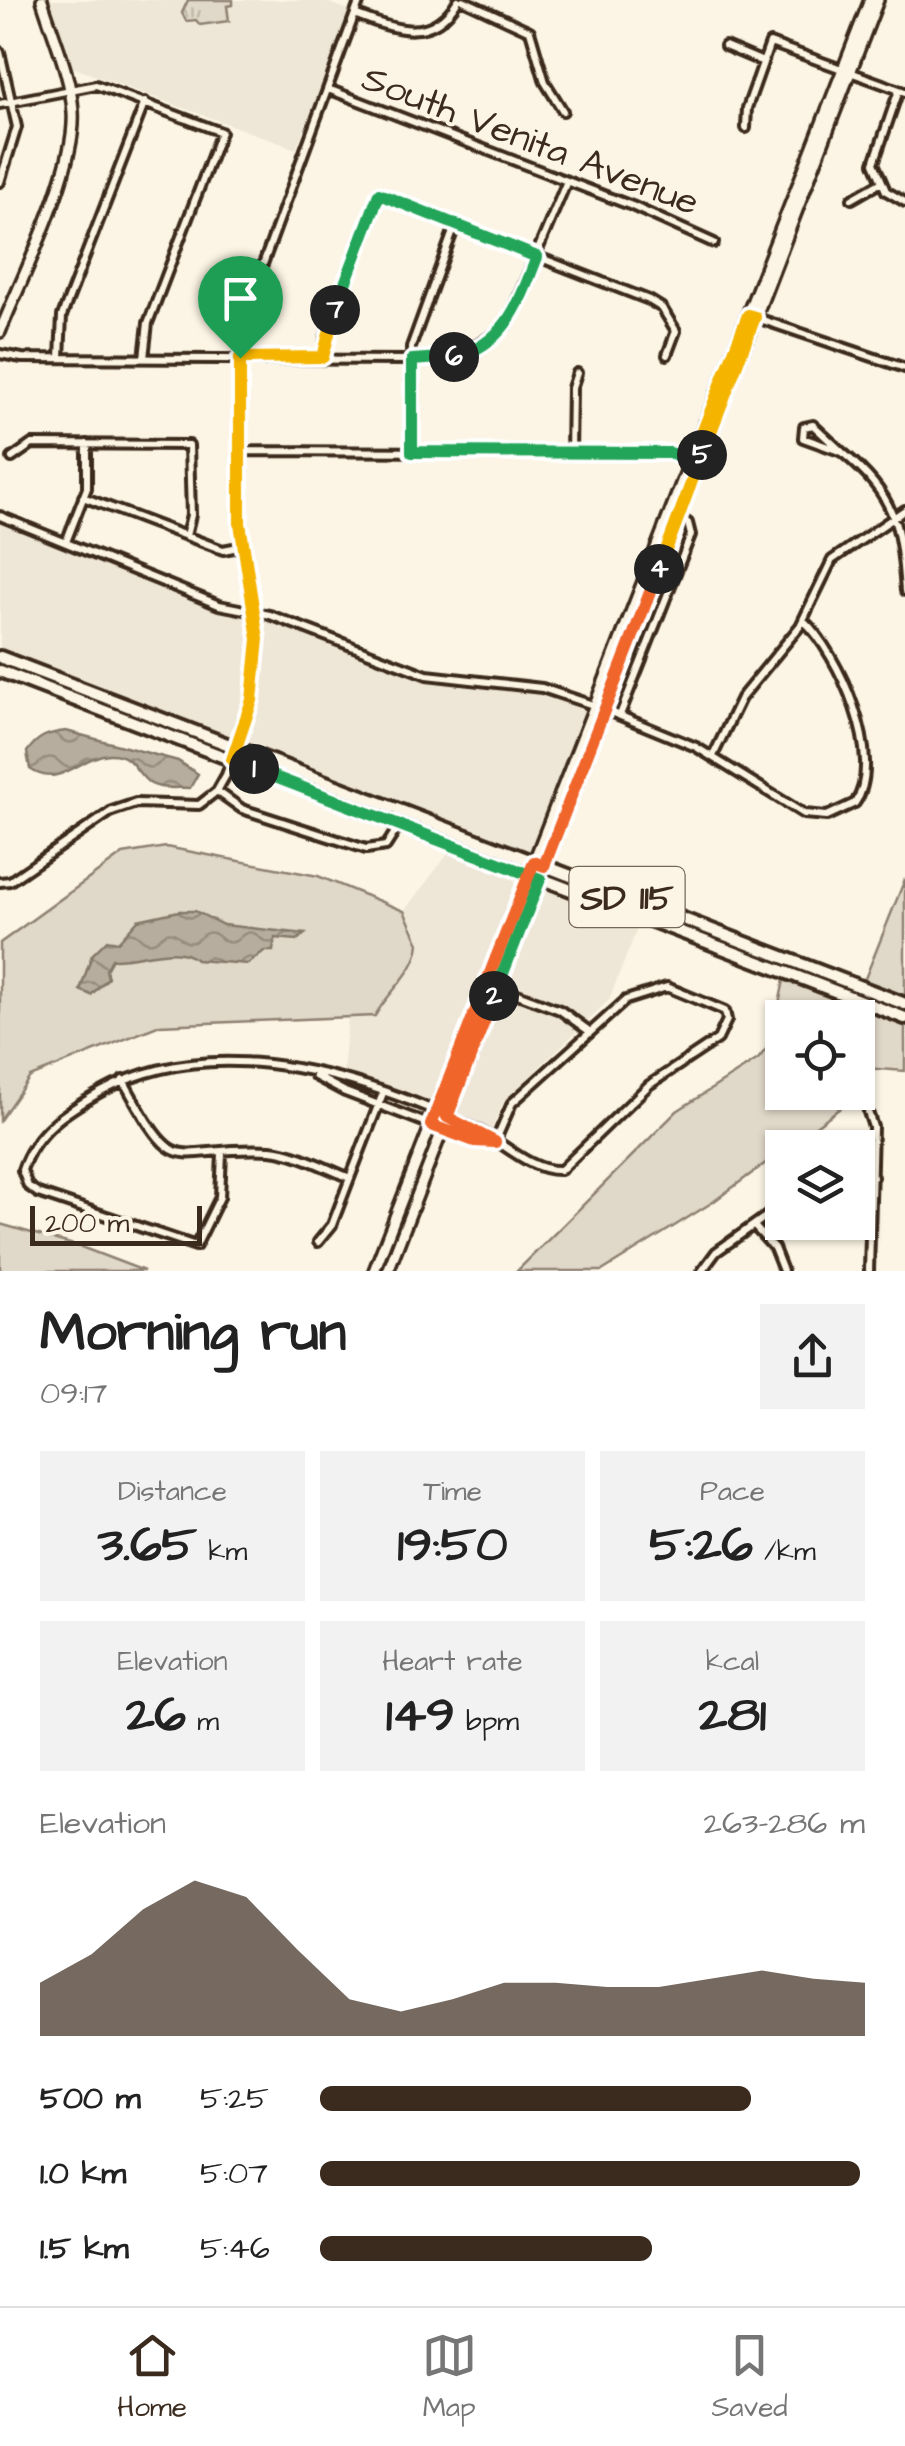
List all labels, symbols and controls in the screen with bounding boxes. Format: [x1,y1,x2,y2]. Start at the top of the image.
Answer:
street label: South Venita Avenue [354,53,706,229]
pin [198,256,283,359]
icon: arrive [213,271,268,326]
pin: 7 [310,285,360,335]
text: 7 [326,290,344,329]
pin: 6 [429,332,479,382]
text: 6 [445,337,463,376]
pin: 5 [677,430,727,480]
text: 5 [692,435,712,474]
pin: 4 [634,544,684,594]
text: 4 [649,549,669,588]
pin: 1 [229,744,279,794]
text: 1 [252,749,256,788]
road number: SD 115 [570,867,684,927]
pin: 2 [469,971,519,1021]
text: 2 [486,976,502,1015]
map controls [765,1000,875,1240]
button: locate [765,1000,875,1110]
button: layers [765,1130,875,1240]
scale bar [30,1201,202,1246]
text: 200 m [45,1204,129,1243]
text: Morning run [40,1295,346,1371]
button: share [760,1304,865,1409]
text: 09:17 [40,1371,108,1416]
text: Distance [118,1472,227,1511]
text: Time [423,1472,482,1511]
text: Pace [700,1472,765,1511]
text: 3.65 [98,1511,197,1580]
text: 19:50 [397,1511,508,1580]
text: 5:26 [649,1511,753,1580]
text: km [197,1532,247,1571]
text: /km [753,1532,816,1571]
text: Elevation [117,1642,228,1681]
text: Heart rate [382,1642,523,1681]
text: kcal [706,1642,759,1681]
text: 26 [126,1681,186,1750]
text: 149 [386,1681,455,1750]
text: 281 [699,1681,766,1750]
text: m [186,1702,219,1741]
text: bpm [455,1702,519,1741]
text: Elevation [40,1801,166,1846]
text: 263–286 m [704,1801,865,1846]
text: 500 m [40,2076,141,2121]
text: 5:25 [200,2076,269,2121]
text: 1.0 km [40,2151,126,2196]
text: 5:07 [200,2151,268,2196]
text: 1.5 km [40,2226,129,2271]
text: 5:46 [200,2226,270,2271]
tab: Home [117,2328,187,2427]
tab: Map [422,2328,477,2427]
tab: Saved [711,2328,788,2427]

